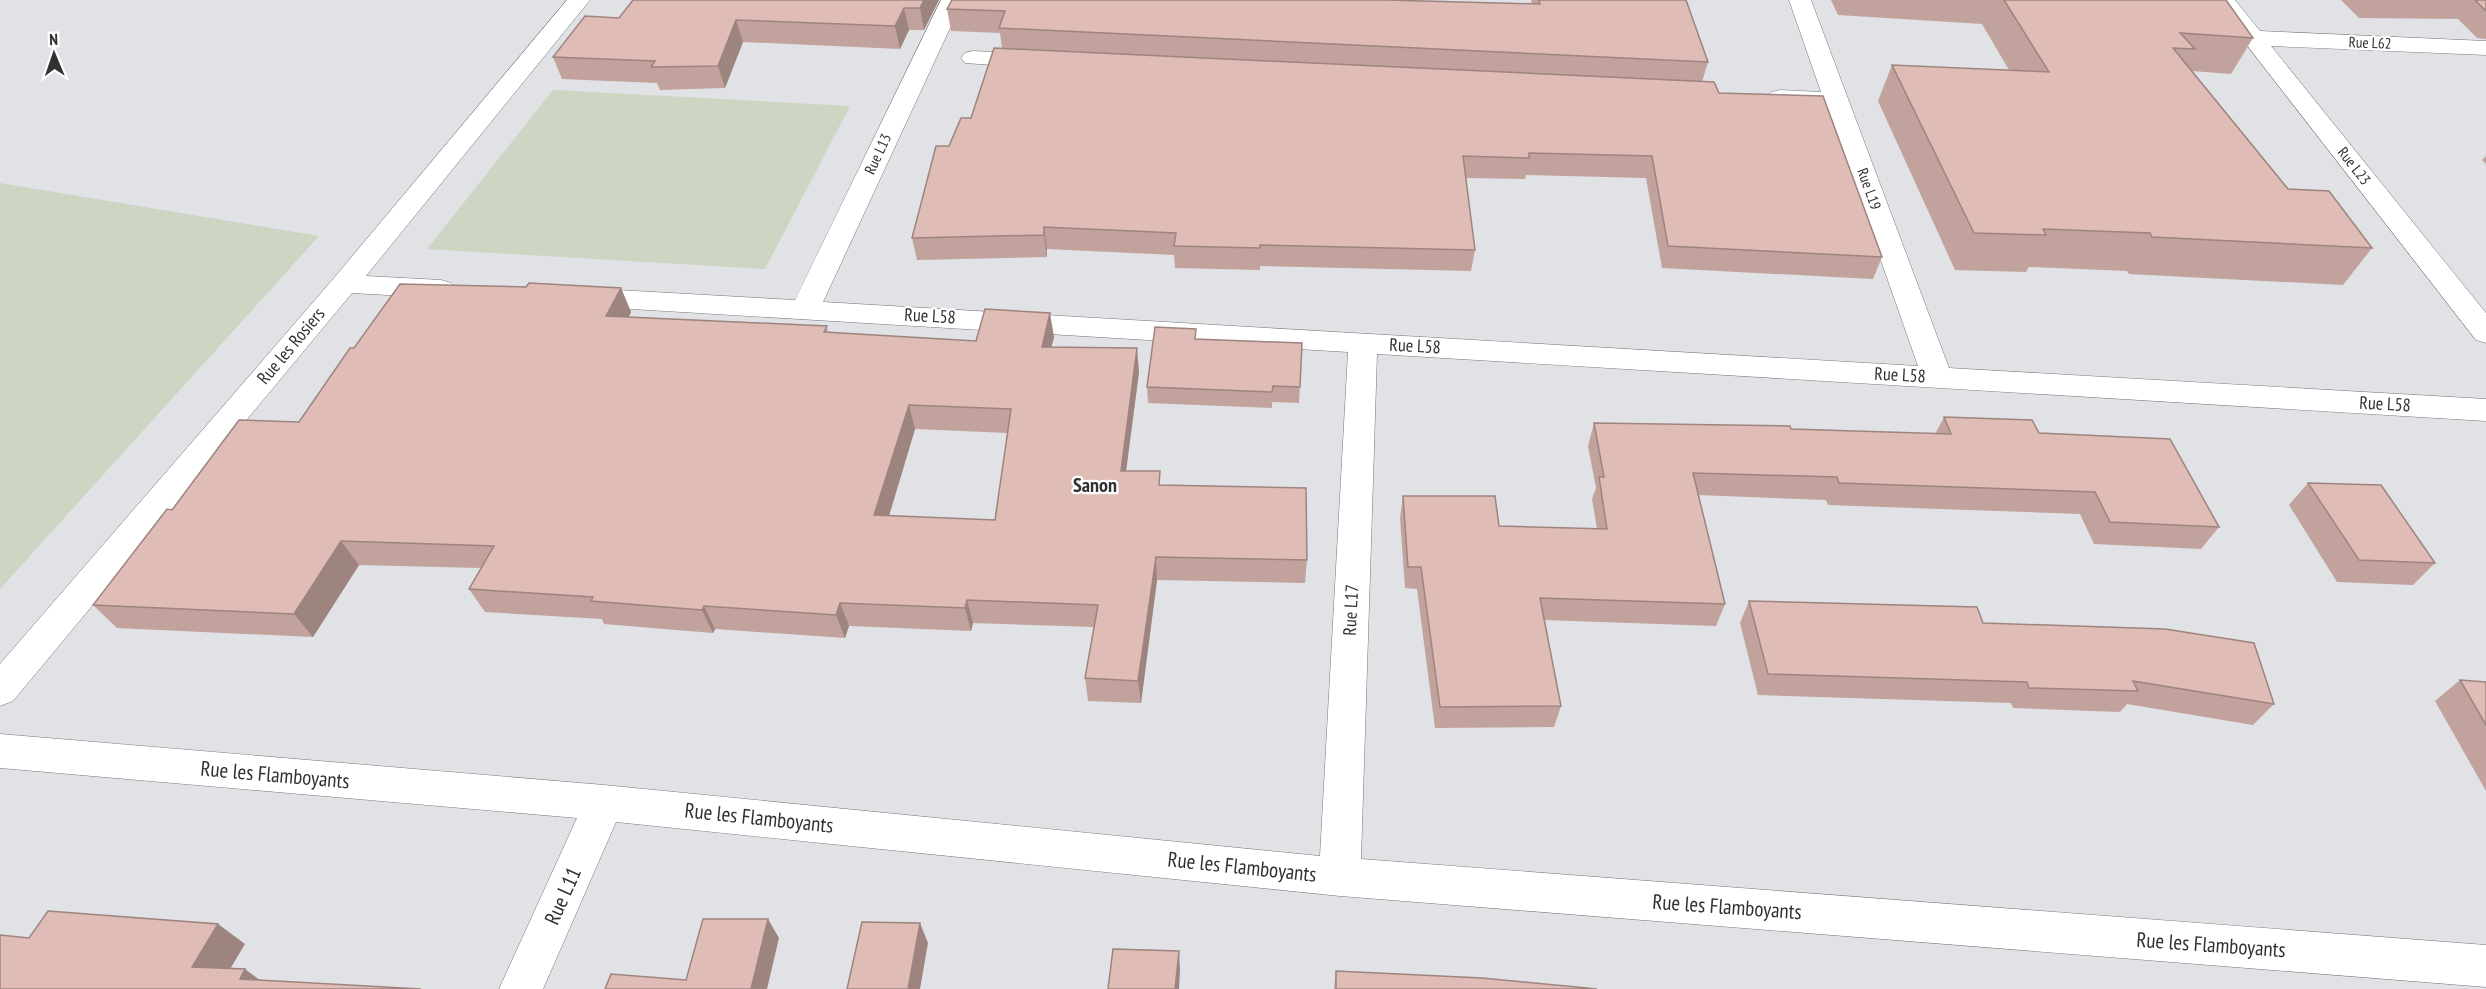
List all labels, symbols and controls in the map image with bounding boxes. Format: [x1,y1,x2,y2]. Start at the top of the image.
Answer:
north arrow [24,24,84,84]
text: N [49,29,58,49]
street label: Rue L62 [2348,32,2392,53]
street label: Rue L13 [860,130,895,177]
street label: Rue L23 [2334,143,2375,188]
street label: Rue L19 [1853,165,1886,212]
street label: Rue les Rosiers [252,303,329,389]
street label: Rue L58 [904,303,956,328]
street label: Rue L58 [1389,333,1441,358]
street label: Rue L58 [1874,362,1926,387]
street label: Rue L58 [2359,391,2411,416]
district label: Sanon [1073,472,1117,498]
street label: Rue L17 [1338,584,1363,636]
street label: Rue les Flamboyants [199,755,351,794]
street label: Rue les Flamboyants [683,796,835,839]
street label: Rue les Flamboyants [1166,845,1318,888]
street label: Rue L11 [538,863,587,929]
street label: Rue les Flamboyants [1652,888,1803,925]
street label: Rue les Flamboyants [2136,926,2287,963]

